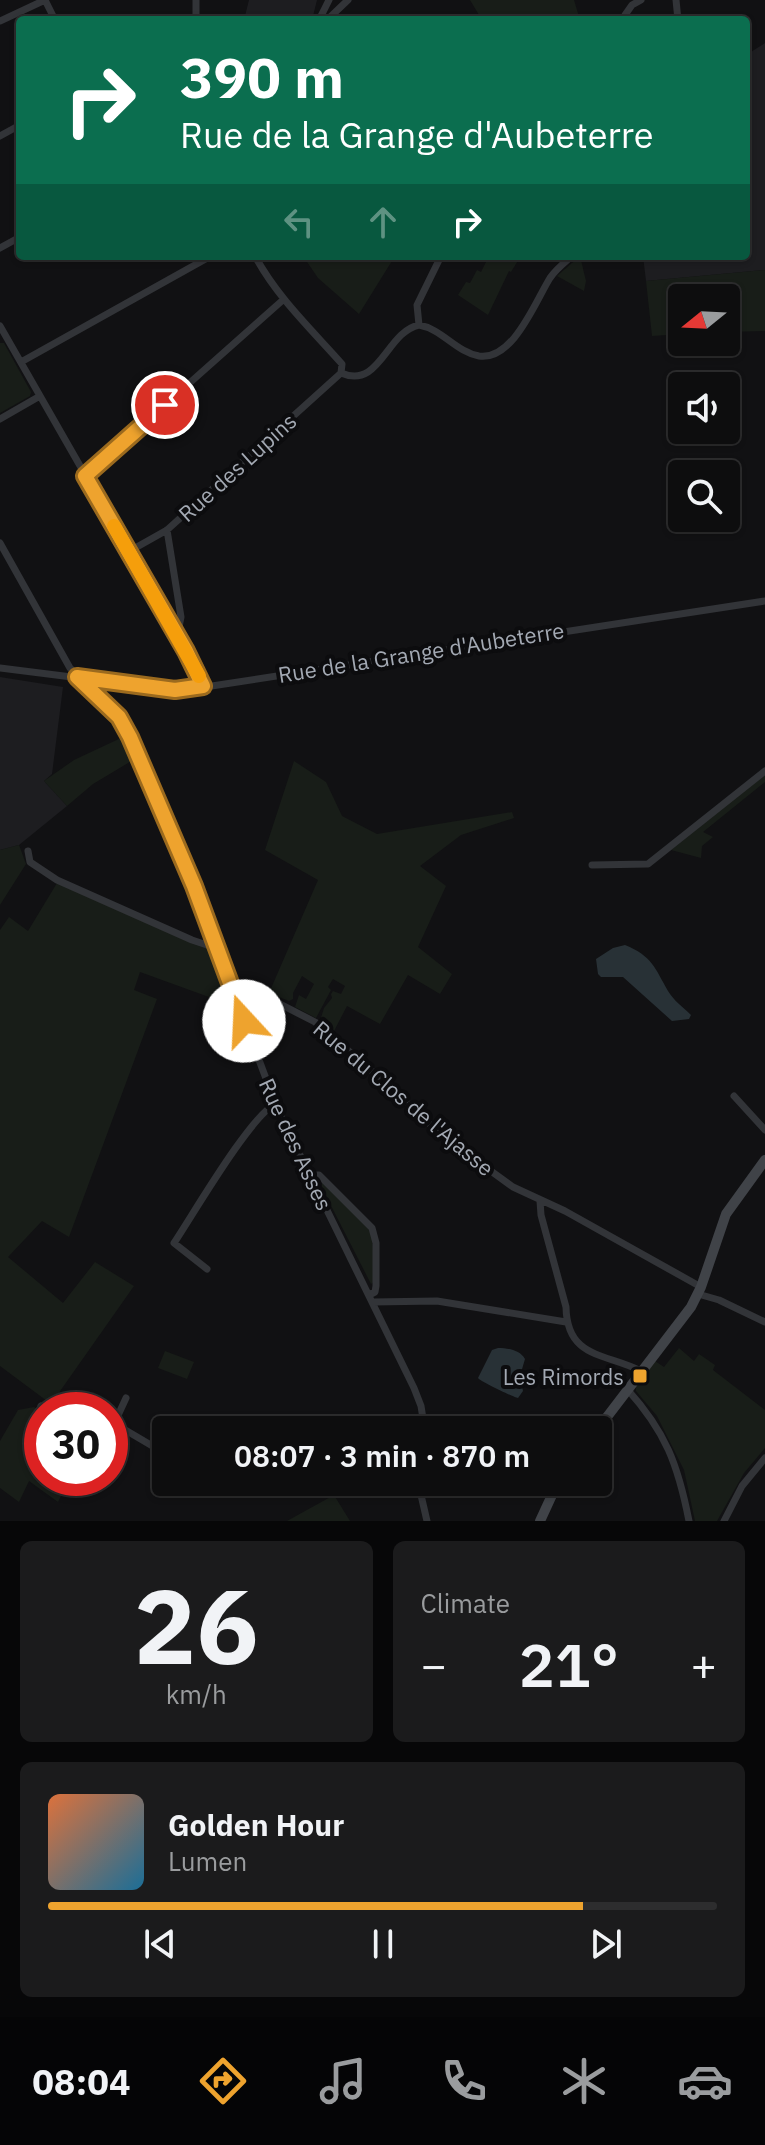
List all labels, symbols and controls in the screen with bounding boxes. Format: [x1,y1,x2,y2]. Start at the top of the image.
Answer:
text: 390 m [180,41,344,113]
icon: right [48,48,152,152]
text: Rue de la Grange d'Aubeterre [180,111,653,158]
icon: left [277,200,321,244]
icon: ahead [361,200,405,244]
icon: right [445,200,489,244]
north arrow [668,284,740,356]
map controls [668,284,740,532]
pin [131,371,199,439]
button: sound [668,372,740,444]
icon: arrive [143,383,187,427]
street label: Rue des Lupins [172,406,302,528]
button: search [668,460,740,532]
street label: Rue de la Grange d'Aubeterre [276,615,566,689]
position arrow [202,979,286,1063]
street label: Rue du Clos de l'Ajasse [308,1014,500,1182]
street label: Rue des Asses [253,1073,339,1215]
place label: Les Rimords [503,1362,624,1391]
marker: Les Rimords [631,1367,649,1385]
speed limit sign: 30 [24,1392,128,1496]
text: 08:07 · 3 min · 870 m [234,1436,530,1475]
text: 26 [134,1557,259,1693]
text: Climate [421,1586,510,1620]
text: 21° [519,1625,619,1704]
text: − [421,1636,447,1693]
text: + [691,1636,717,1693]
text: km/h [166,1677,227,1711]
text: Golden Hour [168,1805,344,1844]
text: Lumen [168,1844,247,1878]
icon: previous [138,1922,182,1966]
icon: pause [361,1922,405,1966]
icon: next [584,1922,628,1966]
icon: directions [195,2053,251,2109]
icon: music [315,2053,371,2109]
icon: phone [436,2053,492,2109]
icon: climate [556,2053,612,2109]
icon: car [677,2053,733,2109]
text: 08:04 [32,2058,131,2105]

